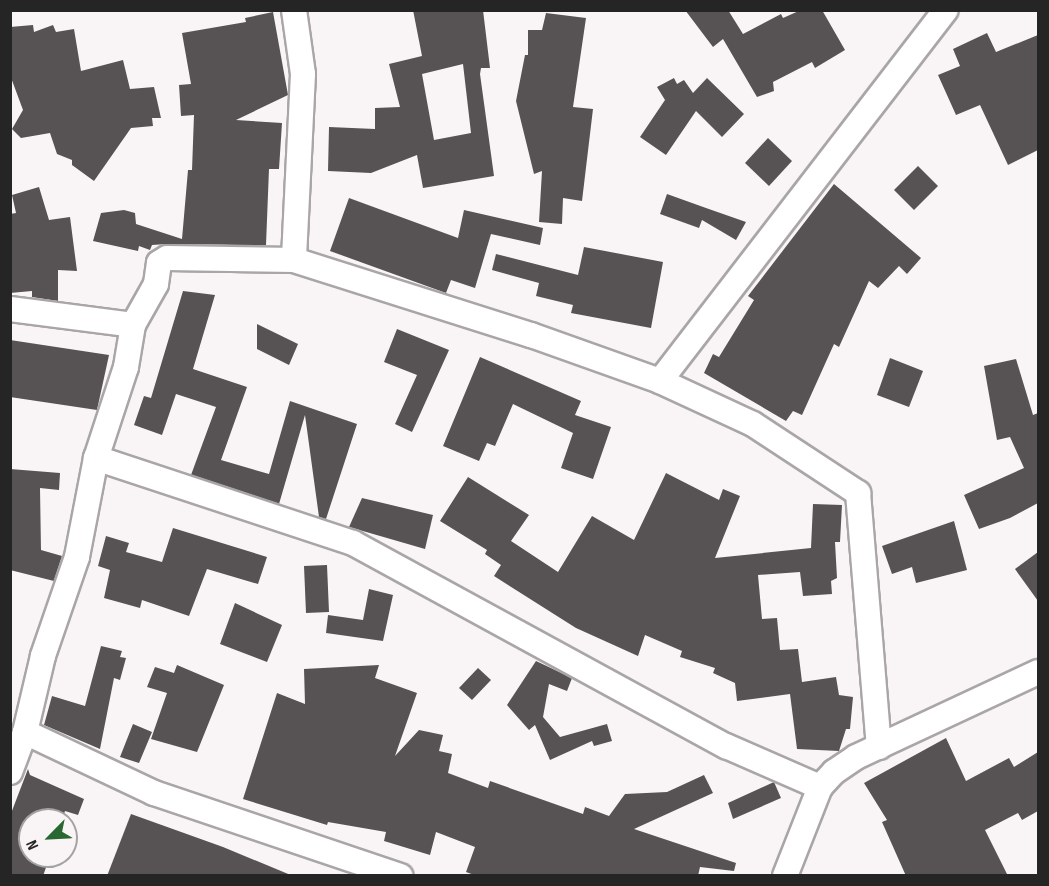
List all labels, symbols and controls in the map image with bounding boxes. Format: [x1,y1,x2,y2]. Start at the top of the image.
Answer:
north arrow [18,808,78,868]
text: N [23,837,43,852]

